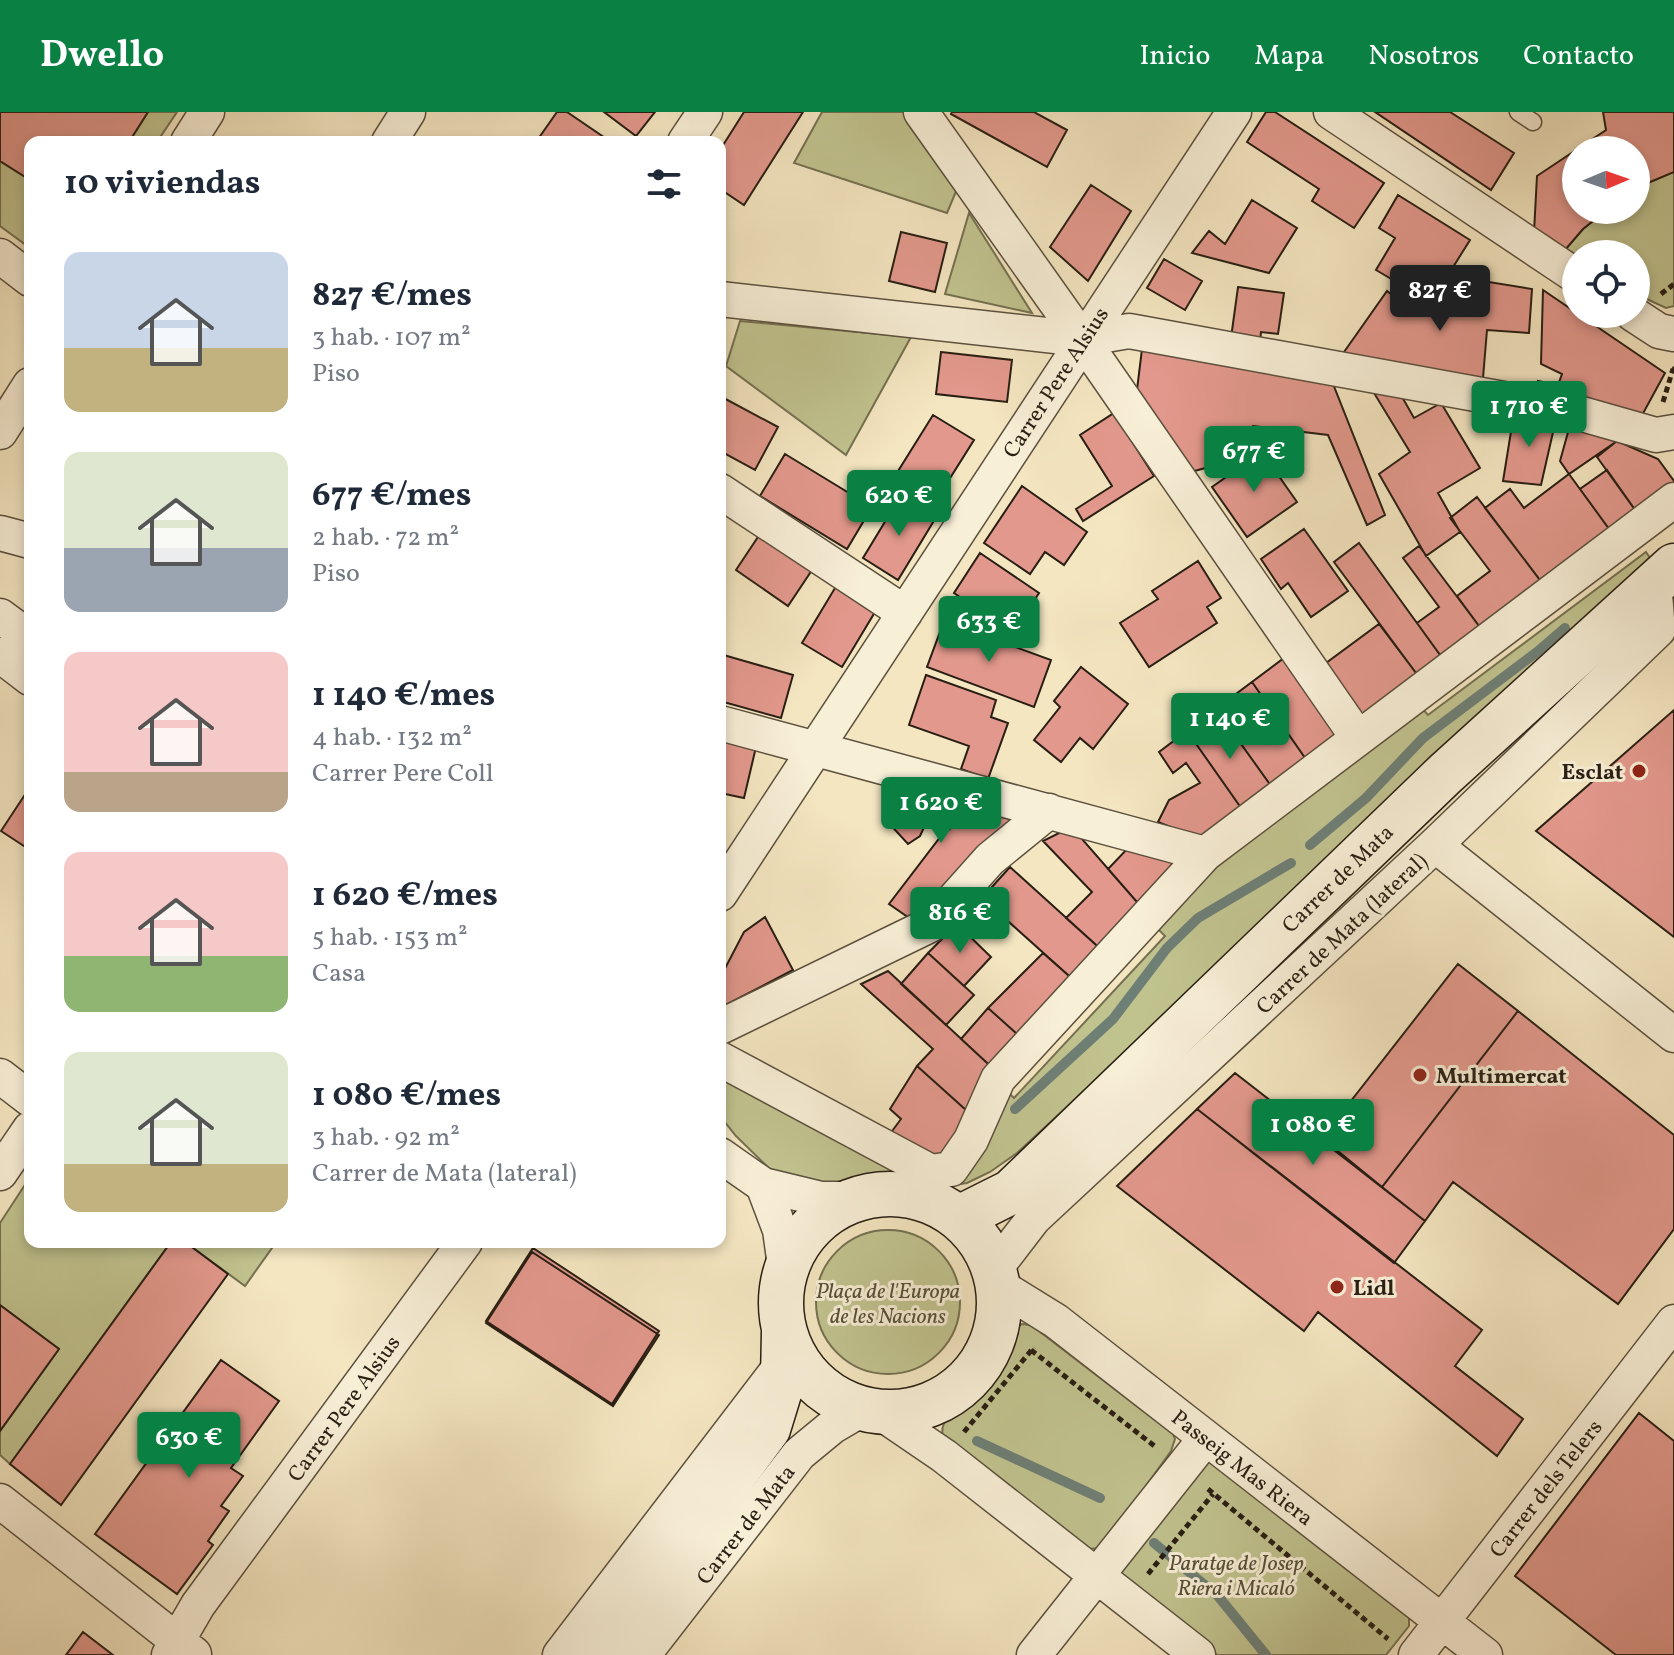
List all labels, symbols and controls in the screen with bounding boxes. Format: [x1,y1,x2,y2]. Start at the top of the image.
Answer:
text: Dwello [40,30,164,83]
text: Inicio [1139,37,1210,76]
text: Mapa [1254,37,1324,76]
text: Nosotros [1368,37,1479,76]
text: Contacto [1523,37,1634,76]
north arrow [1562,136,1650,224]
map controls [1562,136,1650,328]
text: 10 viviendas [64,161,261,208]
icon: filters [642,162,686,206]
button: locate [1562,240,1650,328]
pin: 827 € [1384,265,1496,333]
text: 827 €/mes [312,273,472,320]
text: 827 € [1408,273,1472,309]
icon: home [128,284,224,380]
street label: Carrer Pere Alsius [997,302,1118,465]
text: 3 hab. · 107 m² [312,320,471,356]
text: Piso [312,356,360,392]
pin: 1 710 € [1455,381,1603,449]
text: 1 710 € [1490,389,1568,425]
pin: 677 € [1198,426,1310,494]
text: 677 € [1222,434,1286,470]
pin: 620 € [843,470,955,538]
text: 677 €/mes [312,473,471,520]
text: 620 € [865,478,933,514]
icon: home [128,484,224,580]
text: 2 hab. · 72 m² [312,520,459,556]
text: Piso [312,556,360,592]
pin: 633 € [933,596,1045,664]
text: 633 € [957,604,1021,640]
text: 1 140 €/mes [312,673,495,720]
icon: home [128,684,224,780]
pin: 1 140 € [1156,693,1304,761]
text: 1 140 € [1189,701,1271,737]
text: 4 hab. · 132 m² [312,720,472,756]
text: Carrer Pere Coll [312,756,494,792]
place label: Esclat [1562,758,1623,789]
marker: Esclat [1630,762,1648,780]
pin: 1 620 € [867,777,1015,845]
text: 1 620 € [899,785,983,821]
street label: Carrer de Mata [1276,818,1402,941]
street label: Carrer de Mata (lateral) [1250,847,1435,1023]
text: 1 620 €/mes [312,873,498,920]
icon: home [128,884,224,980]
pin: 816 € [904,887,1016,955]
text: 816 € [928,895,992,931]
text: 5 hab. · 153 m² [312,920,468,956]
text: Casa [312,956,366,992]
place label: Multimercat [1436,1062,1567,1093]
marker: Multimercat [1411,1066,1429,1084]
text: 1 080 €/mes [312,1073,501,1120]
icon: home [128,1084,224,1180]
pin: 1 080 € [1239,1099,1387,1167]
text: 1 080 € [1270,1107,1356,1143]
text: 3 hab. · 92 m² [312,1120,460,1156]
text: Carrer de Mata (lateral) [312,1156,577,1192]
place label: Lidl [1353,1274,1395,1305]
park label: Plaça de l'Europa de les Nacions [816,1277,960,1333]
marker: Lidl [1328,1278,1346,1296]
street label: Carrer Pere Alsius [281,1330,409,1489]
street label: Passeig Mas Riera [1164,1404,1319,1534]
pin: 630 € [133,1412,245,1480]
street label: Carrer dels Telers [1483,1414,1611,1565]
text: 630 € [155,1420,223,1456]
street label: Carrer de Mata [690,1459,804,1592]
park label: Paratge de Josep Riera i Micaló [1168,1549,1304,1605]

